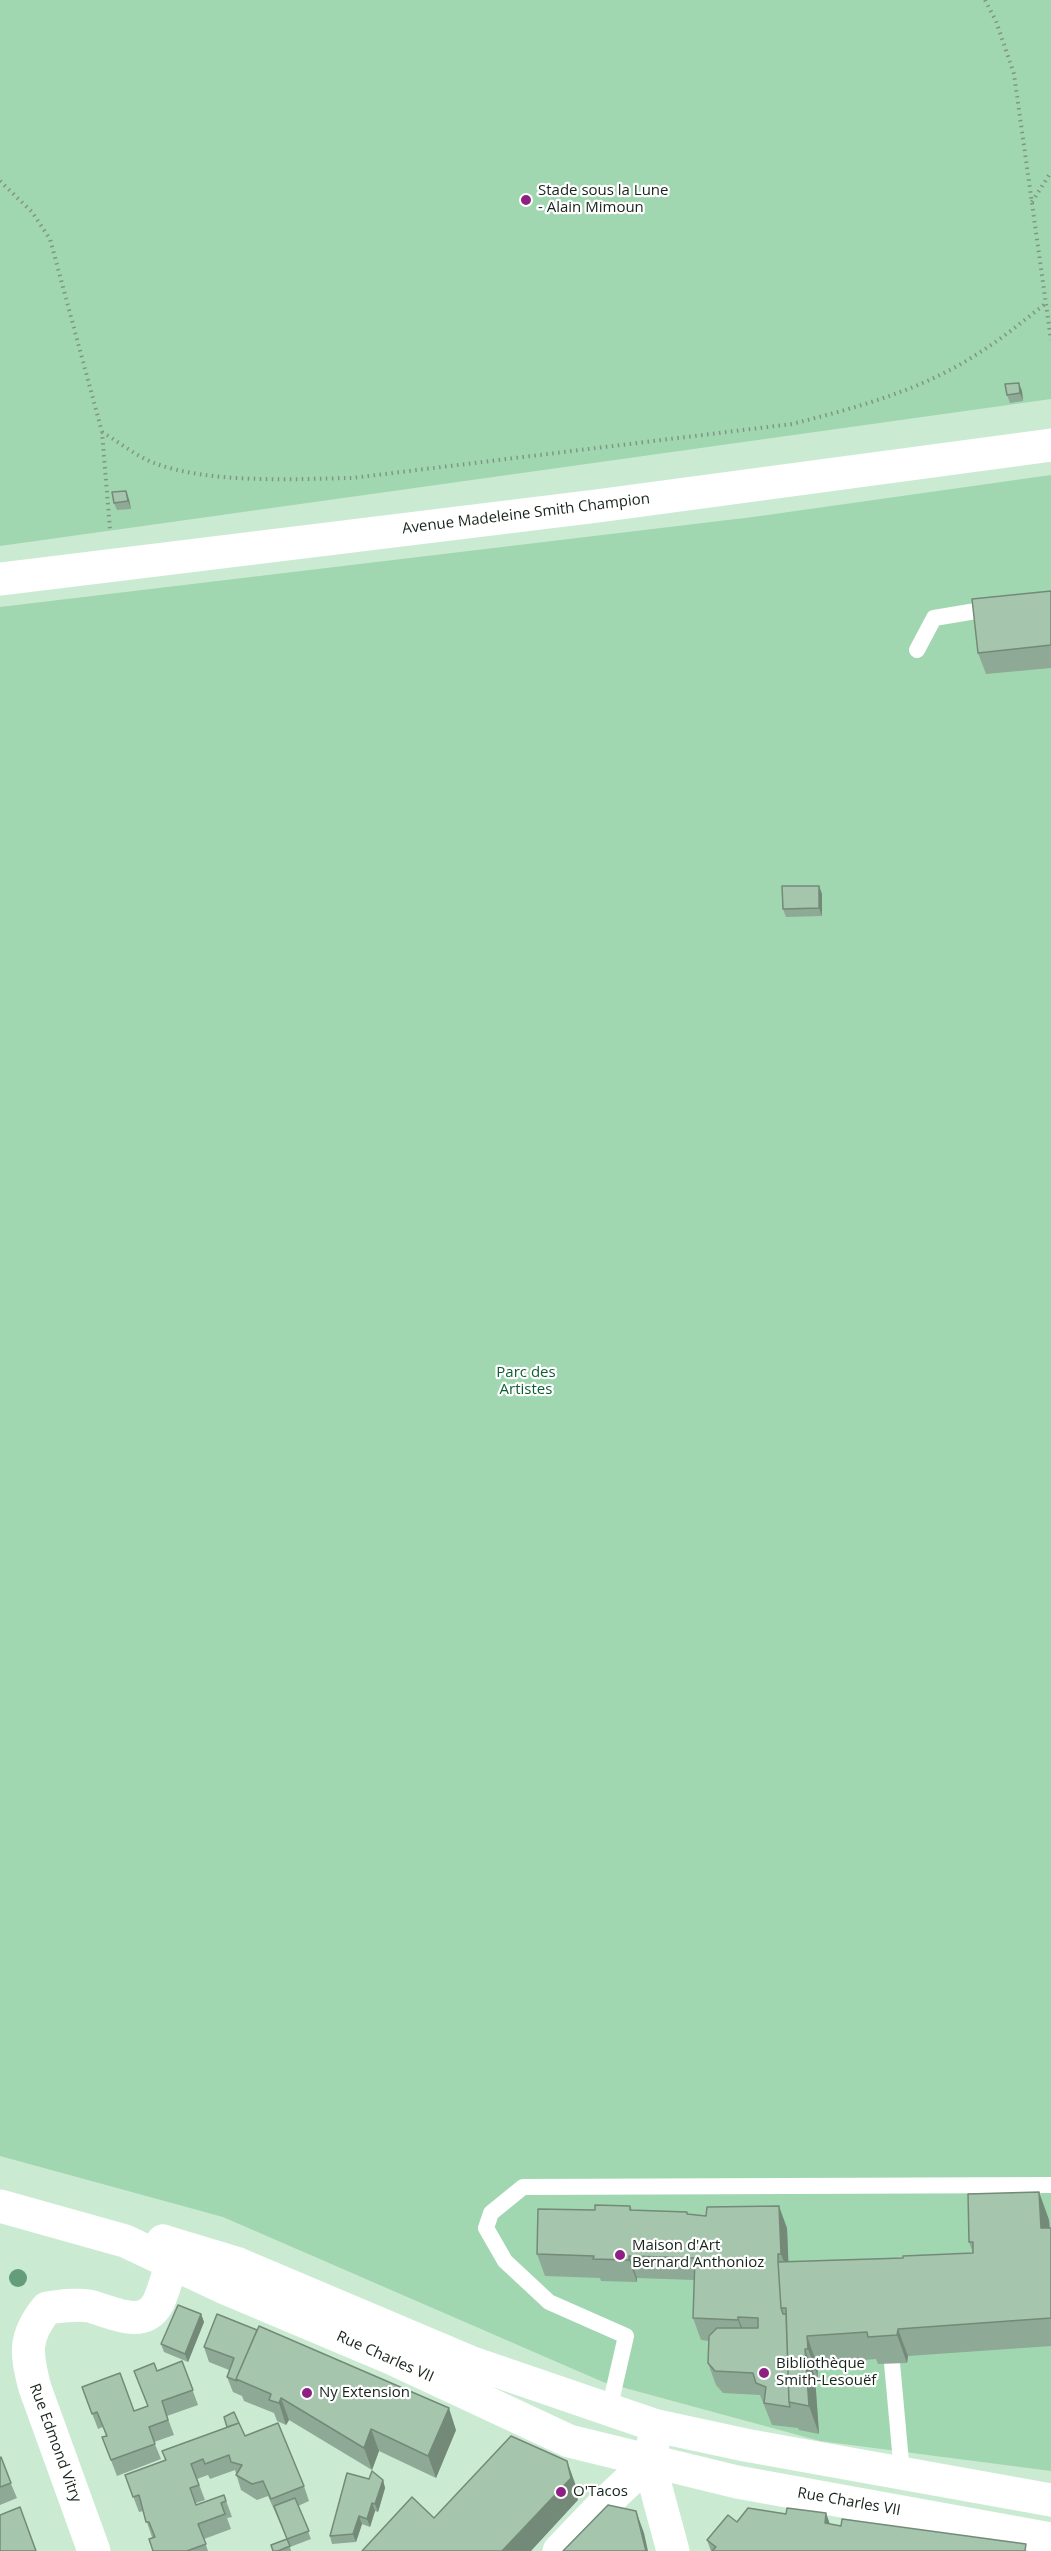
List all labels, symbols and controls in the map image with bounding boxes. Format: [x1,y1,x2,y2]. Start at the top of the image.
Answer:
place label: Stade sous la Lune - Alain Mimoun [538,182,668,217]
marker: Stade sous la Lune - Alain Mimoun [519,193,533,207]
street label: Avenue Madeleine Smith Champion [401,490,651,538]
park label: Parc des Artistes [496,1364,556,1399]
place label: Maison d'Art Bernard Anthonioz [632,2237,764,2272]
marker: Maison d'Art Bernard Anthonioz [613,2248,627,2262]
street label: Rue Charles VII [334,2328,436,2386]
place label: Bibliothèque Smith-Lesouëf [776,2355,876,2390]
marker: Bibliothèque Smith-Lesouëf [757,2366,771,2380]
street label: Rue Edmond Vitry [25,2381,85,2505]
place label: Ny Extension [319,2384,410,2402]
marker: Ny Extension [300,2386,314,2400]
place label: O'Tacos [573,2483,628,2501]
street label: Rue Charles VII [796,2484,902,2520]
marker: O'Tacos [554,2485,568,2499]

